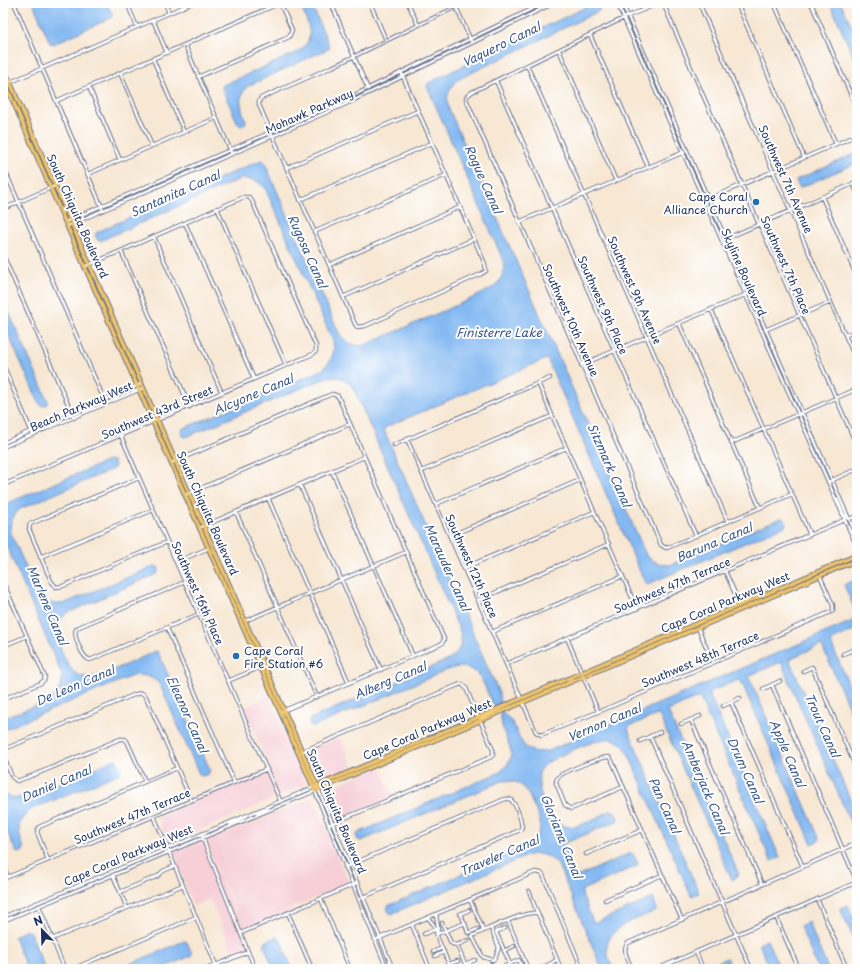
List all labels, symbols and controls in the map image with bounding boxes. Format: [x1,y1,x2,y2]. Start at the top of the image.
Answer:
water label: Vaquero Canal [459,17,545,71]
street label: Mohawk Parkway [262,84,356,138]
street label: Southwest 7th Avenue [755,122,817,236]
water label: Rogue Canal [461,142,508,218]
street label: South Chiquita Boulevard [43,151,113,281]
water label: Santanita Canal [127,164,224,221]
place label: Cape Coral Alliance Church [664,188,748,218]
marker: Cape Coral Alliance Church [751,197,761,207]
water label: Rugosa Canal [284,211,333,292]
street label: Southwest 7th Place [757,213,815,317]
street label: Skyline Boulevard [717,225,771,319]
street label: Southwest 9th Avenue [604,233,667,347]
street label: Southwest 9th Place [574,253,632,357]
street label: Southwest 10th Avenue [538,261,604,379]
water label: Finisterre Lake [456,323,542,341]
water label: Alcyone Canal [210,368,297,419]
street label: Beach Parkway West [27,376,136,435]
street label: Southwest 43rd Street [99,381,216,443]
water label: Sitzmark Canal [583,420,637,511]
street label: South Chiquita Boulevard [173,448,243,578]
street label: Southwest 12th Place [441,511,503,621]
water label: Baruna Canal [673,517,756,566]
water label: Marauder Canal [421,520,476,615]
street label: Southwest 16th Place [168,539,229,648]
street label: Southwest 47th Terrace [611,553,733,617]
water label: Marlene Canal [23,562,74,649]
street label: Cape Coral Parkway West [658,567,793,637]
street label: Southwest 48th Terrace [639,626,762,691]
place label: Cape Coral Fire Station #6 [244,642,323,672]
marker: Cape Coral Fire Station #6 [231,651,241,661]
water label: Alberg Canal [351,656,430,703]
water label: De Leon Canal [33,660,119,710]
water label: Eleanor Canal [163,673,214,757]
water label: Trout Canal [801,690,846,762]
street label: Cape Coral Parkway West [360,694,495,764]
water label: Vernon Canal [565,698,645,746]
water label: Apple Canal [766,716,811,791]
water label: Drum Canal [723,734,769,807]
water label: Amberjack Canal [678,737,735,839]
street label: South Chiquita Boulevard [303,746,371,876]
water label: Daniel Canal [18,760,95,806]
water label: Pan Canal [645,774,686,837]
street label: Southwest 47th Terrace [71,784,193,848]
water label: Gloriana Canal [537,791,588,882]
street label: Cape Coral Parkway West [61,820,196,890]
water label: Traveler Canal [457,830,543,880]
north arrow [22,910,62,950]
text: N [31,911,45,930]

